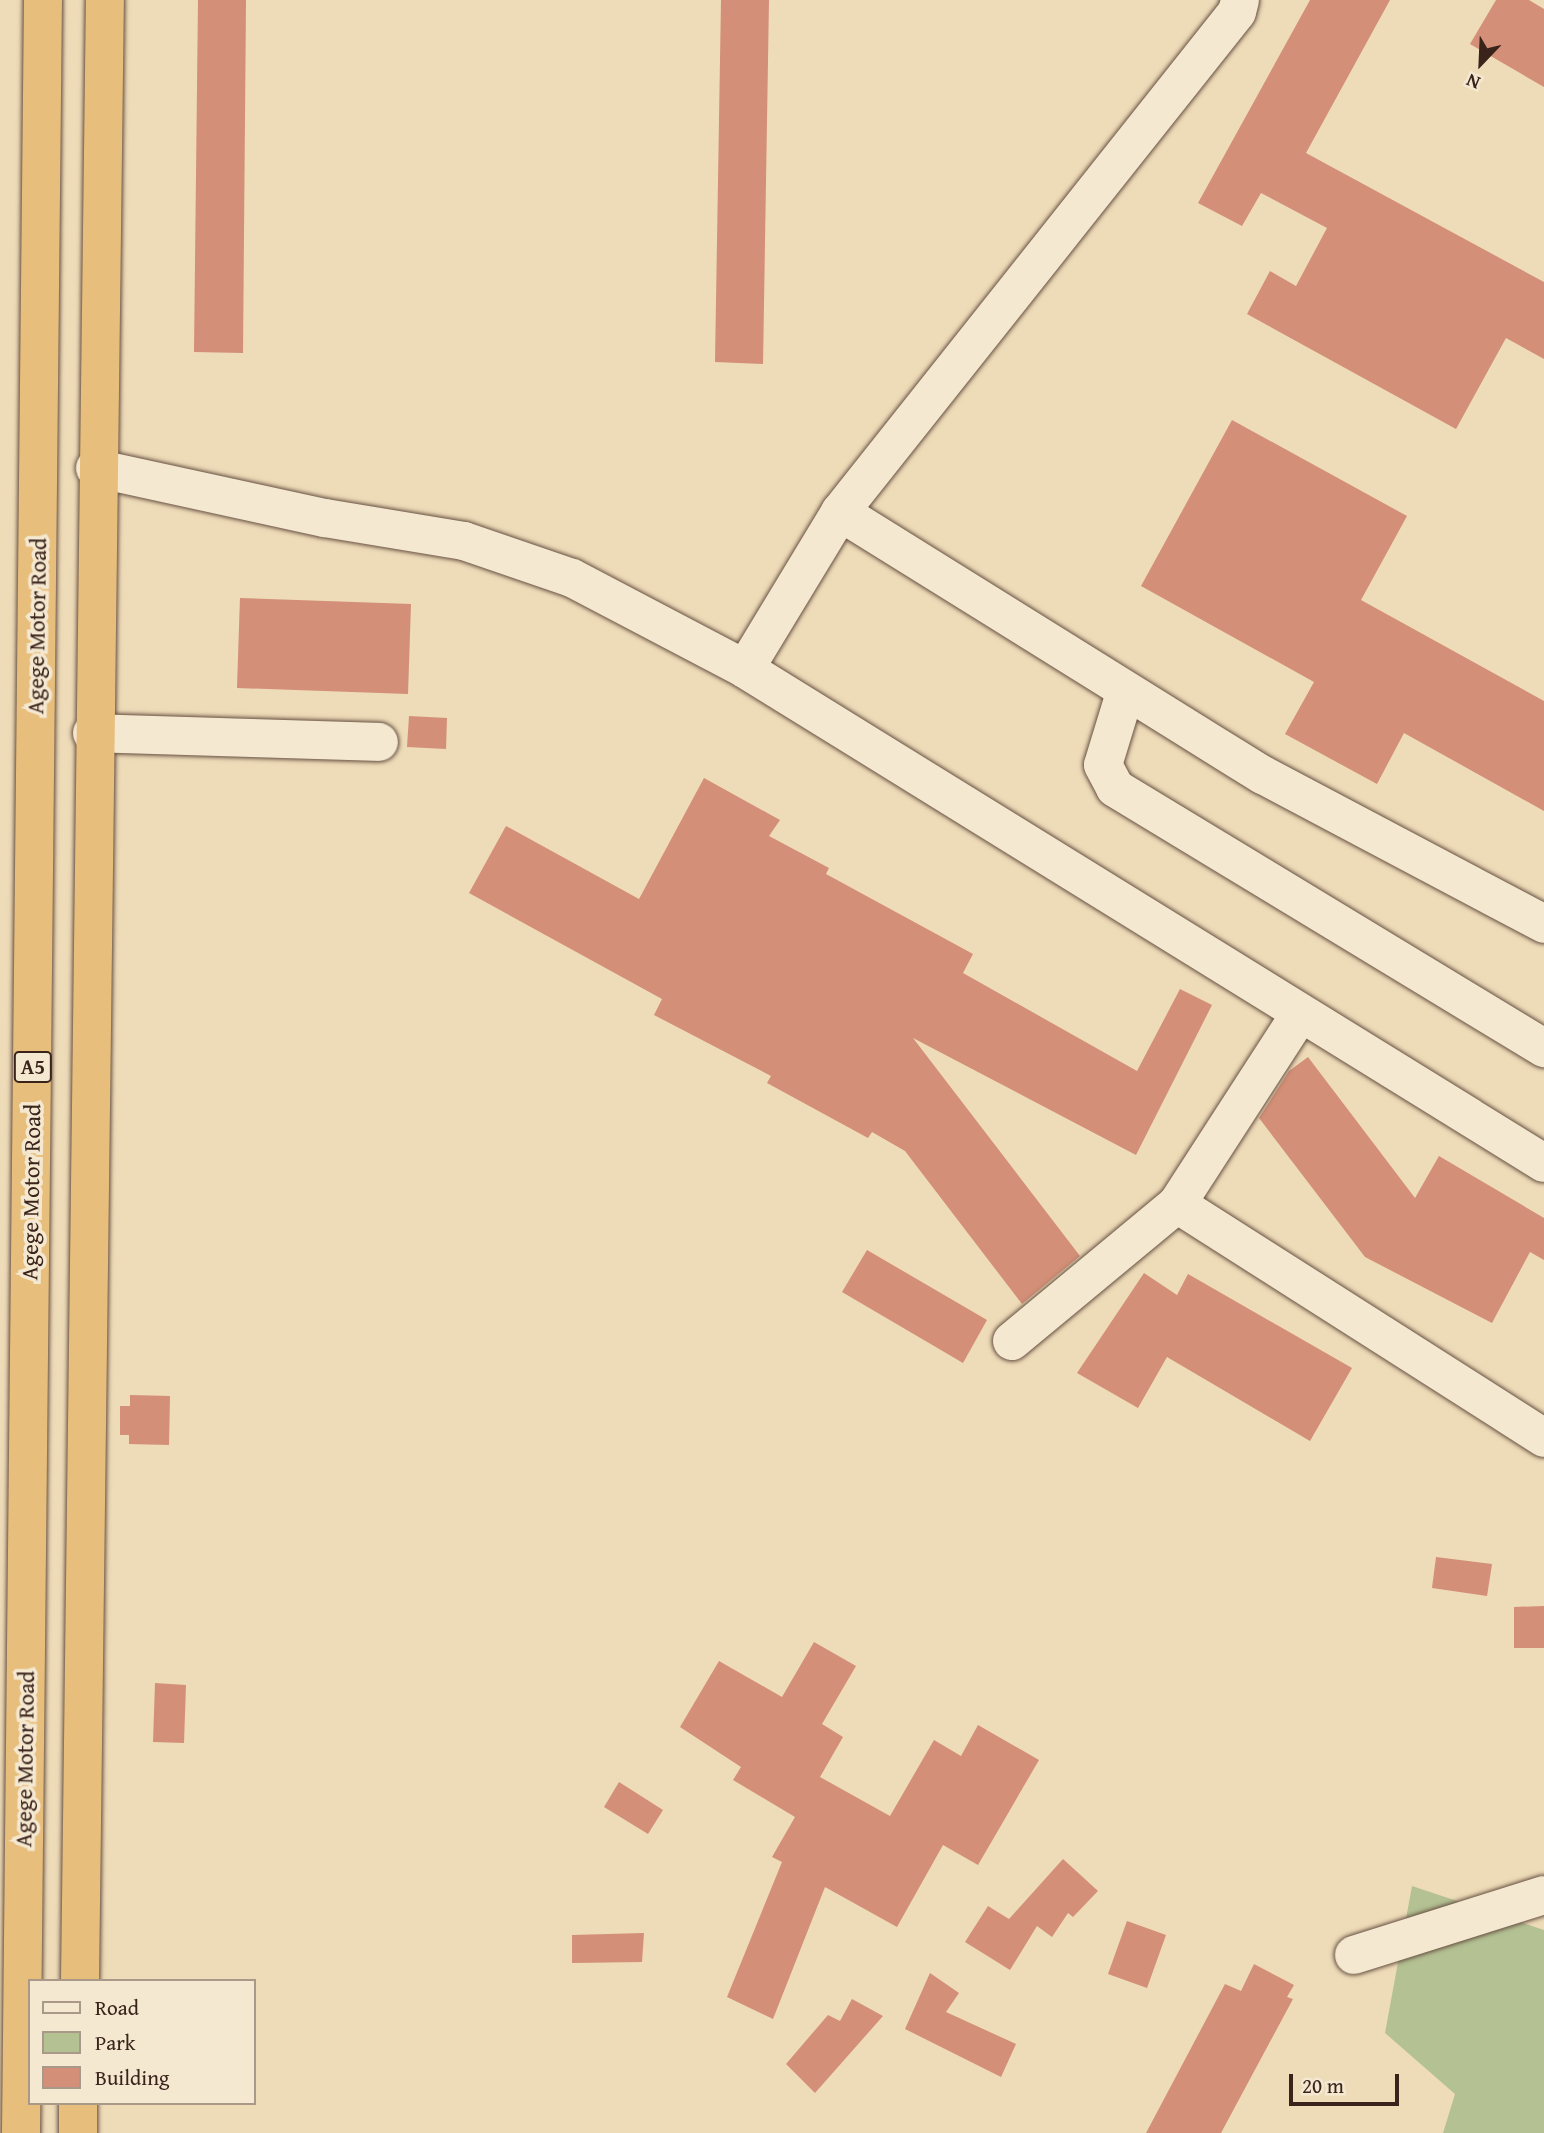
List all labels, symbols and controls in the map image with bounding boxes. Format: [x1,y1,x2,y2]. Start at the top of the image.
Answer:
north arrow [1446,28,1516,98]
text: N [1461,67,1484,98]
street label: Agege Motor Road [22,537,52,715]
road number: A5 [14,1050,52,1084]
street label: Agege Motor Road [16,1103,46,1281]
street label: Agege Motor Road [10,1670,40,1848]
legend [28,1979,256,2105]
text: Road [95,1992,139,2023]
text: Park [95,2027,136,2058]
scale bar [1292,2060,1402,2104]
text: Building [95,2062,169,2093]
text: 20 m [1302,2070,1344,2101]

